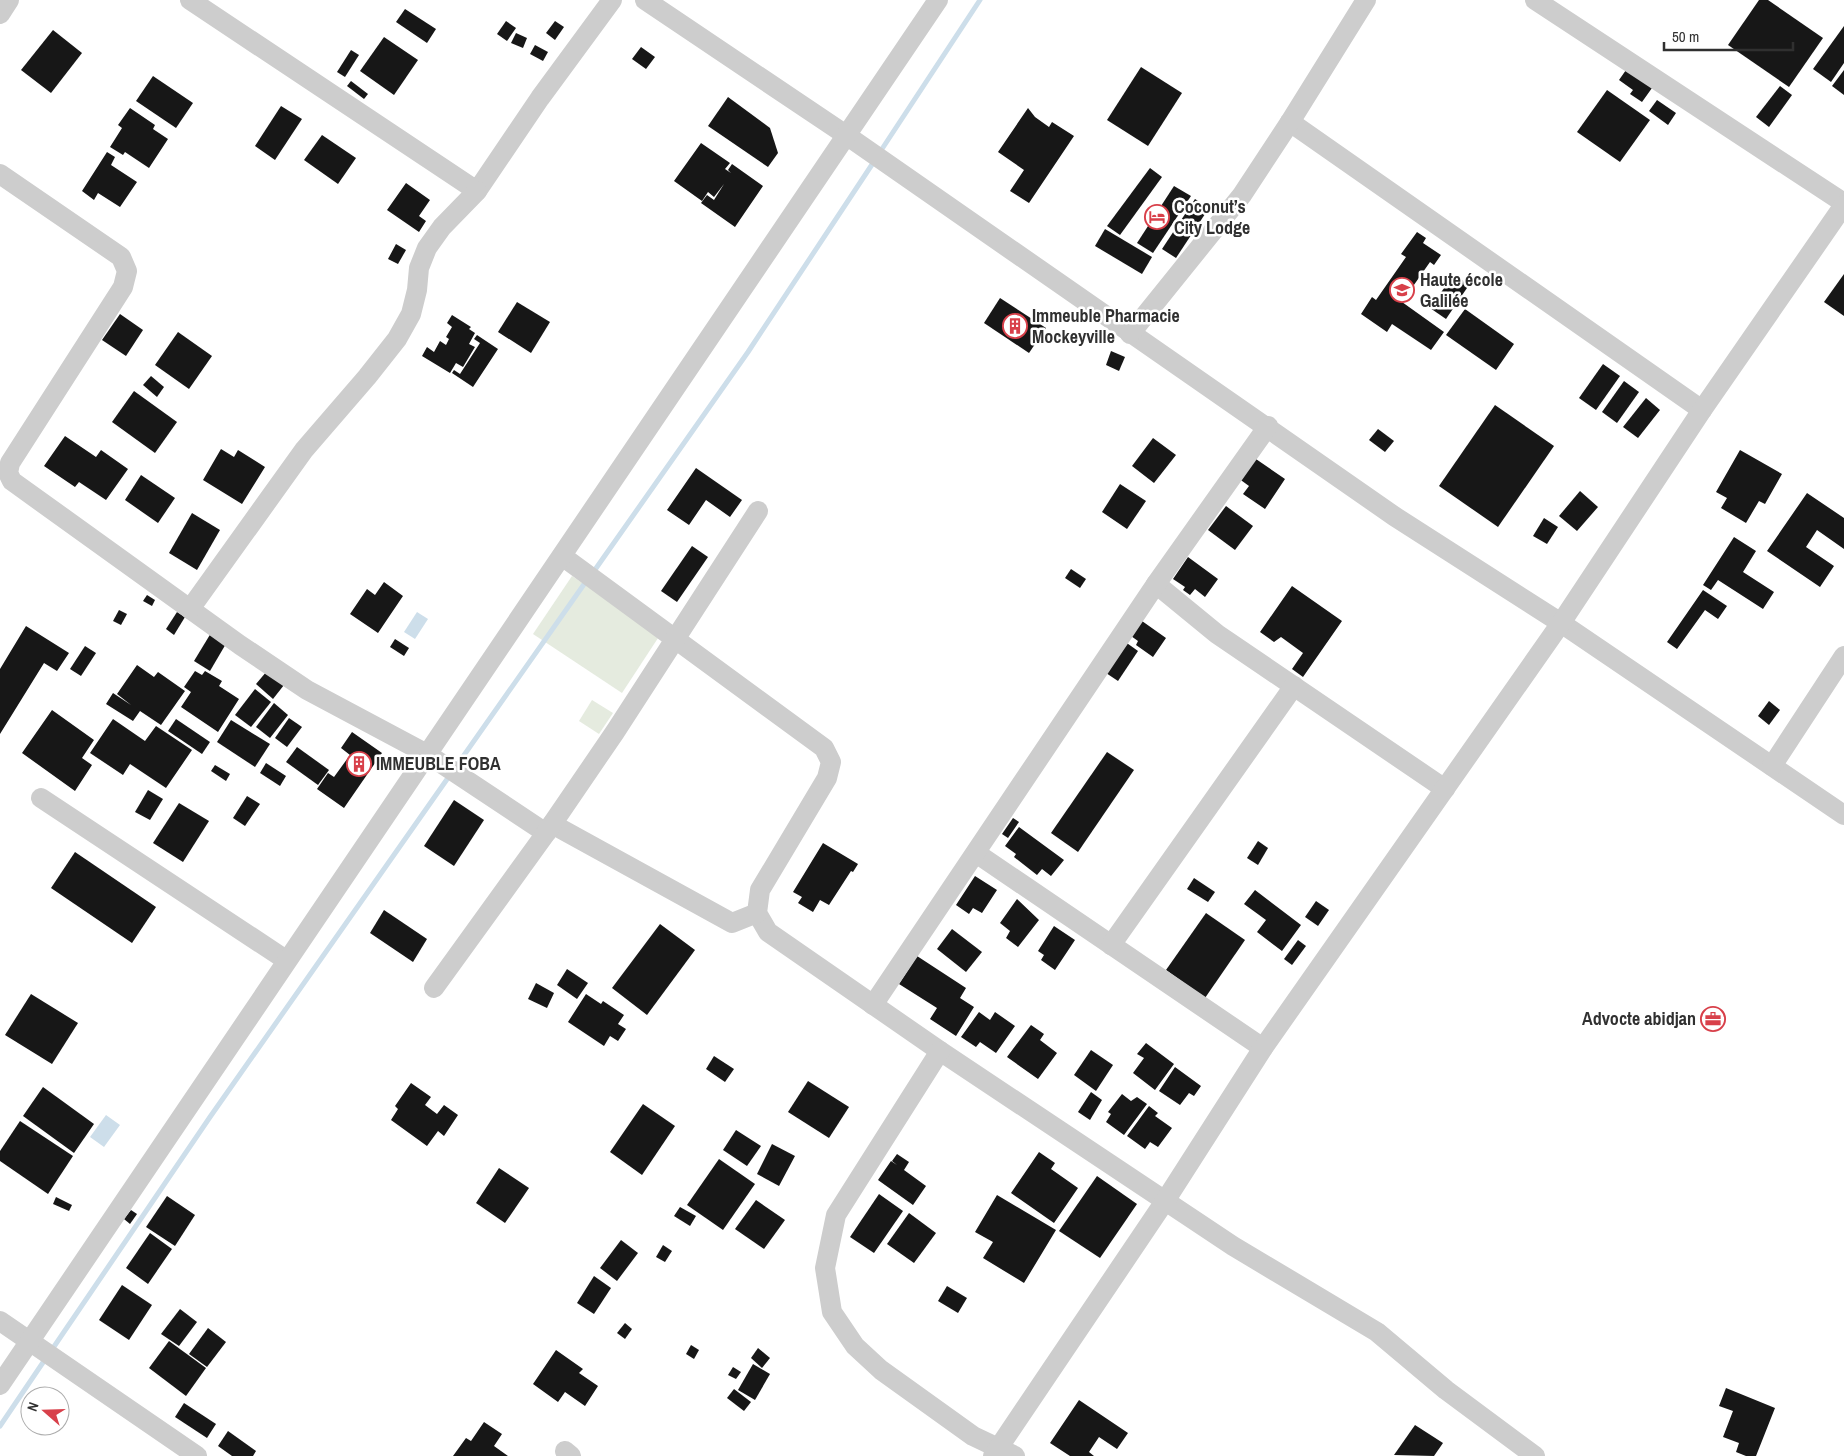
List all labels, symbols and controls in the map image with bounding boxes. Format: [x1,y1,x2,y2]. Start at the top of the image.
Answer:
scale bar [1664,20,1793,52]
text: 50 m [1672,26,1699,47]
place label: Coconut’s City Lodge [1174,194,1250,240]
hotel icon: Coconut’s City Lodge [1144,204,1170,230]
place label: Haute école Galilée [1420,267,1503,313]
school or university icon: Haute école Galilée [1389,277,1415,303]
place label: Immeuble Pharmacie Mockeyville [1032,303,1180,349]
building icon: Immeuble Pharmacie Mockeyville [1002,313,1028,339]
building icon: IMMEUBLE FOBA [346,751,372,777]
place label: IMMEUBLE FOBA [376,751,501,776]
place label: Advocte abidjan [1582,1006,1696,1031]
office icon: Advocte abidjan [1700,1006,1726,1032]
north arrow [20,1386,70,1436]
text: N [23,1400,43,1414]

